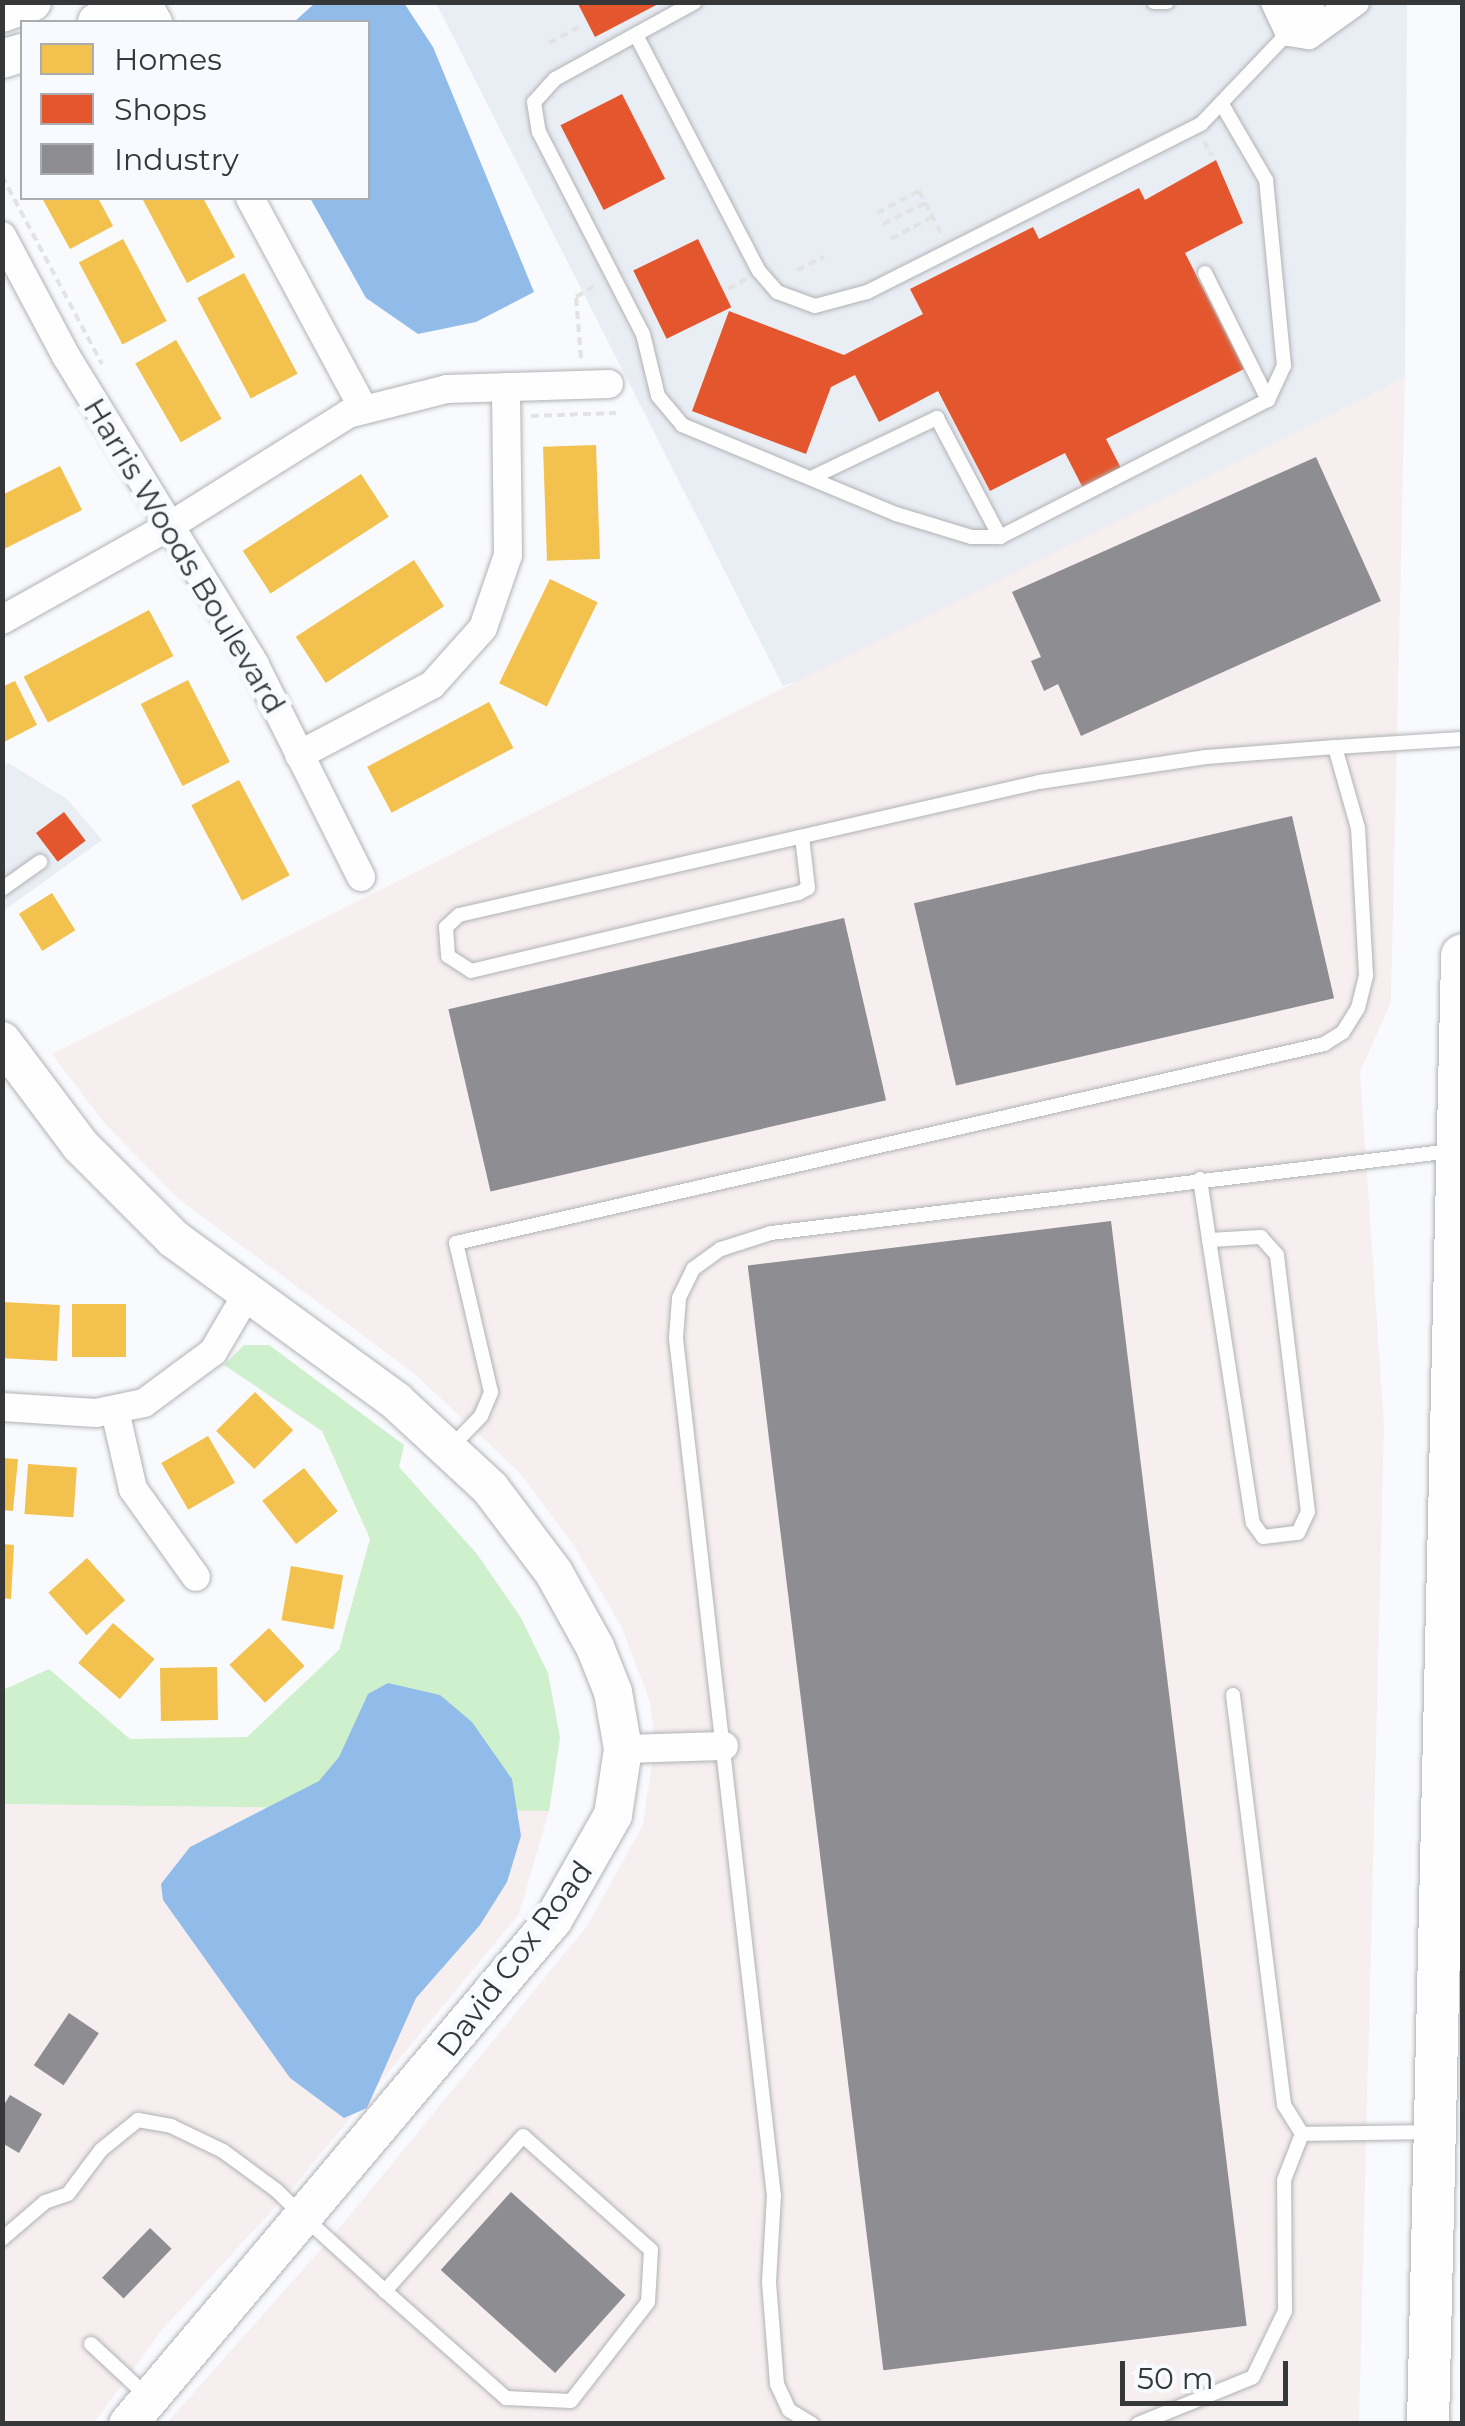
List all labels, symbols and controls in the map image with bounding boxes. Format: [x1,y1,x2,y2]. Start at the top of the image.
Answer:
legend [20,20,370,200]
text: Homes [114,41,222,78]
text: Shops [114,91,207,128]
text: Industry [114,141,239,178]
street label: Harris Woods Boulevard [76,392,292,720]
street label: David Cox Road [430,1854,600,2064]
scale bar [1125,2341,1292,2403]
text: 50 m [1137,2360,1214,2397]

